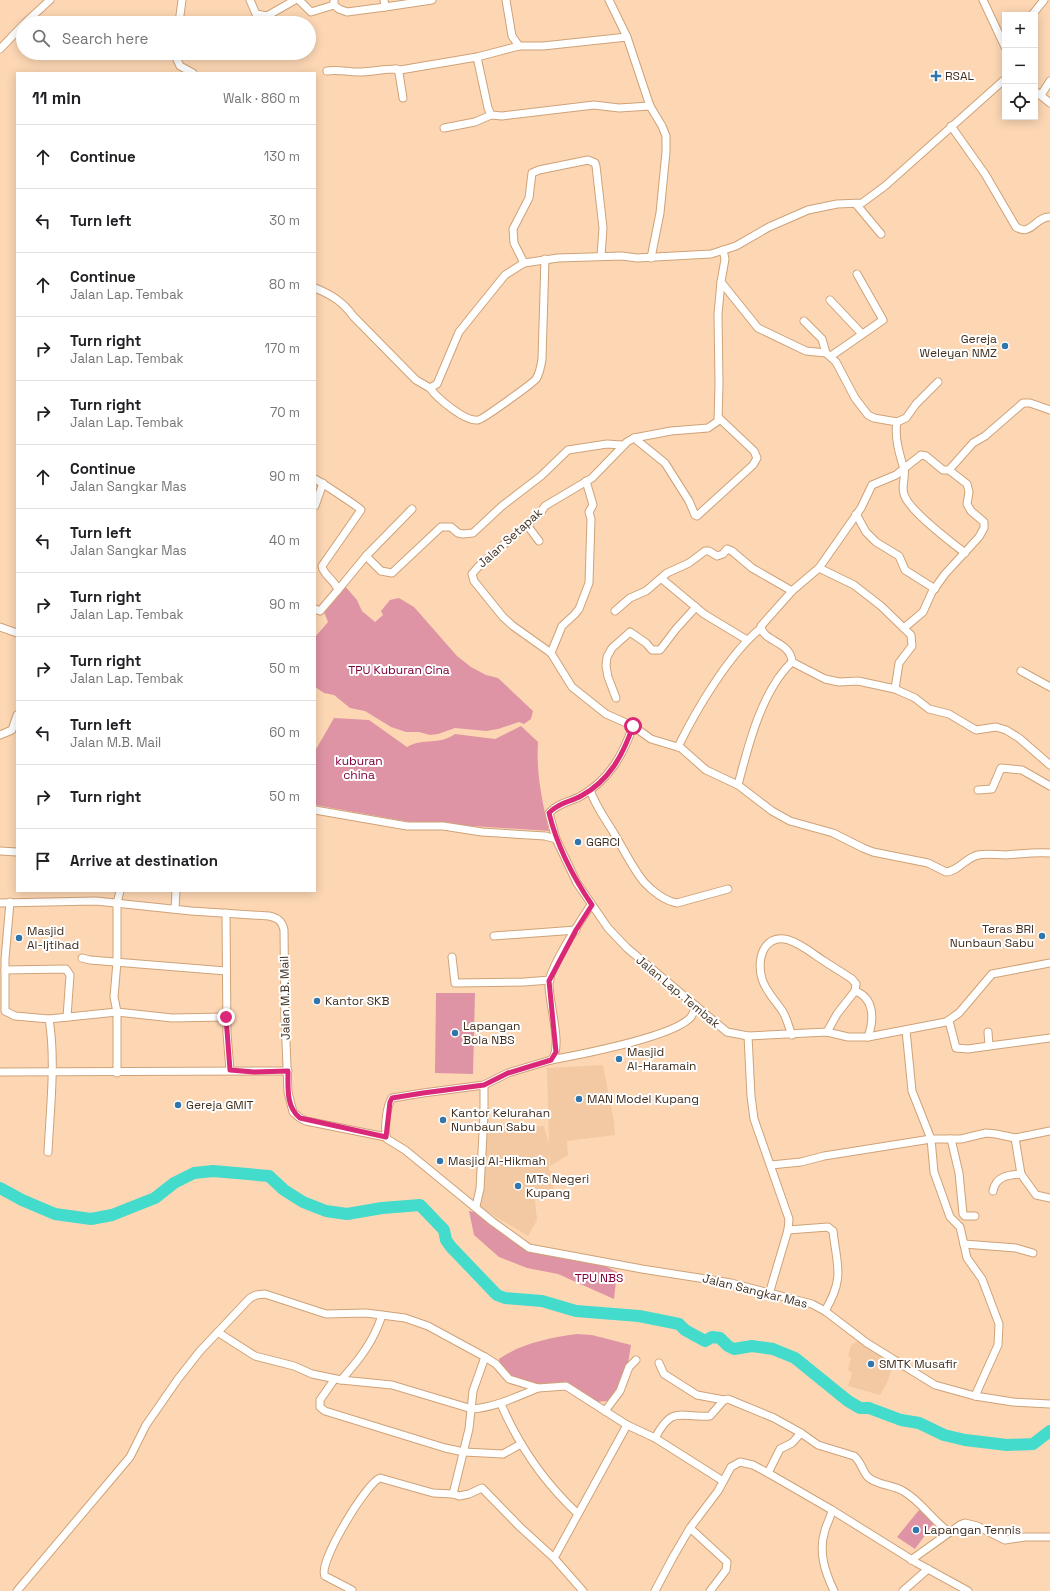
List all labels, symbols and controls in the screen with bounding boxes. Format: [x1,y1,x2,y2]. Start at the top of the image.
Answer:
map controls [1002,12,1038,120]
button: + [1002,12,1038,48]
search box [16,16,316,60]
icon: search [30,27,52,49]
text: Search here [62,29,148,48]
button: − [1002,48,1038,84]
place label: RSAL [945,68,974,84]
marker: RSAL [930,70,942,82]
button: locate [1002,84,1038,120]
text: 11 min [32,87,81,109]
text: Walk · 860 m [223,90,300,107]
icon: ahead [32,146,54,168]
text: Continue [70,147,136,166]
text: 130 m [264,148,300,165]
icon: left [32,210,54,232]
text: Turn left [70,211,132,230]
text: 30 m [269,212,300,229]
text: Continue [70,267,136,286]
icon: ahead [32,274,54,296]
text: 80 m [269,276,300,293]
text: Jalan Lap. Tembak [70,286,184,303]
text: Turn right [70,331,141,350]
place label: Gereja Weleyan NMZ [920,331,997,361]
icon: right [32,338,54,360]
text: 170 m [264,340,300,357]
marker: Gereja Weleyan NMZ [1000,341,1010,351]
text: Jalan Lap. Tembak [70,350,184,367]
text: Turn right [70,395,141,414]
icon: right [32,402,54,424]
text: 70 m [270,404,300,421]
text: Jalan Lap. Tembak [70,414,184,431]
text: Continue [70,459,136,478]
icon: ahead [32,466,54,488]
text: 90 m [269,468,300,485]
text: Jalan Sangkar Mas [70,478,187,495]
street label: Jalan Setapak [474,504,546,571]
text: Turn left [70,523,132,542]
icon: left [32,530,54,552]
text: 40 m [269,532,300,549]
text: Jalan Sangkar Mas [70,542,187,559]
text: Turn right [70,587,141,606]
icon: right [32,594,54,616]
text: 90 m [269,596,300,613]
text: Jalan Lap. Tembak [70,606,184,623]
text: Turn right [70,651,141,670]
icon: right [32,658,54,680]
text: 50 m [269,660,300,677]
park label: TPU Kuburan Cina [348,662,450,678]
text: Jalan Lap. Tembak [70,670,184,687]
text: Turn left [70,715,132,734]
route start [624,717,642,735]
icon: left [32,722,54,744]
text: 60 m [269,724,300,741]
text: Jalan M.B. Mail [70,734,161,751]
park label: kuburan china [335,753,383,783]
icon: right [32,786,54,808]
text: Turn right [70,787,141,806]
text: 50 m [269,788,300,805]
place label: GGRCI [586,834,620,850]
marker: GGRCI [573,837,583,847]
icon: arrive [32,850,54,872]
text: Arrive at destination [70,851,218,870]
place label: Teras BRI Nunbaun Sabu [950,921,1034,951]
place label: Masjid Al-Ijtihad [27,923,79,953]
marker: Teras BRI Nunbaun Sabu [1037,931,1047,941]
marker: Masjid Al-Ijtihad [14,933,24,943]
street label: Jalan Lap. Tembak [633,952,724,1032]
street label: Jalan M.B. Mail [276,956,294,1040]
place label: Kantor SKB [325,993,389,1009]
marker: Kantor SKB [312,996,322,1006]
route end [217,1008,235,1026]
place label: Lapangan Bola NBS [463,1018,520,1048]
marker: Lapangan Bola NBS [450,1028,460,1038]
place label: Masjid Al-Haramain [627,1044,696,1074]
marker: Masjid Al-Haramain [614,1054,624,1064]
place label: MAN Model Kupang [587,1091,699,1107]
marker: MAN Model Kupang [574,1094,584,1104]
place label: Gereja GMIT [186,1097,254,1113]
marker: Gereja GMIT [173,1100,183,1110]
place label: Kantor Kelurahan Nunbaun Sabu [451,1105,550,1135]
marker: Kantor Kelurahan Nunbaun Sabu [438,1115,448,1125]
place label: Masjid Al-Hikmah [448,1153,546,1169]
marker: Masjid Al-Hikmah [435,1156,445,1166]
place label: MTs Negeri Kupang [526,1171,589,1201]
marker: MTs Negeri Kupang [513,1181,523,1191]
park label: TPU NBS [575,1270,623,1286]
street label: Jalan Sangkar Mas [701,1270,809,1312]
place label: SMTK Musafir [879,1356,958,1372]
marker: SMTK Musafir [866,1359,876,1369]
place label: Lapangan Tennis [924,1522,1021,1538]
marker: Lapangan Tennis [911,1525,921,1535]

